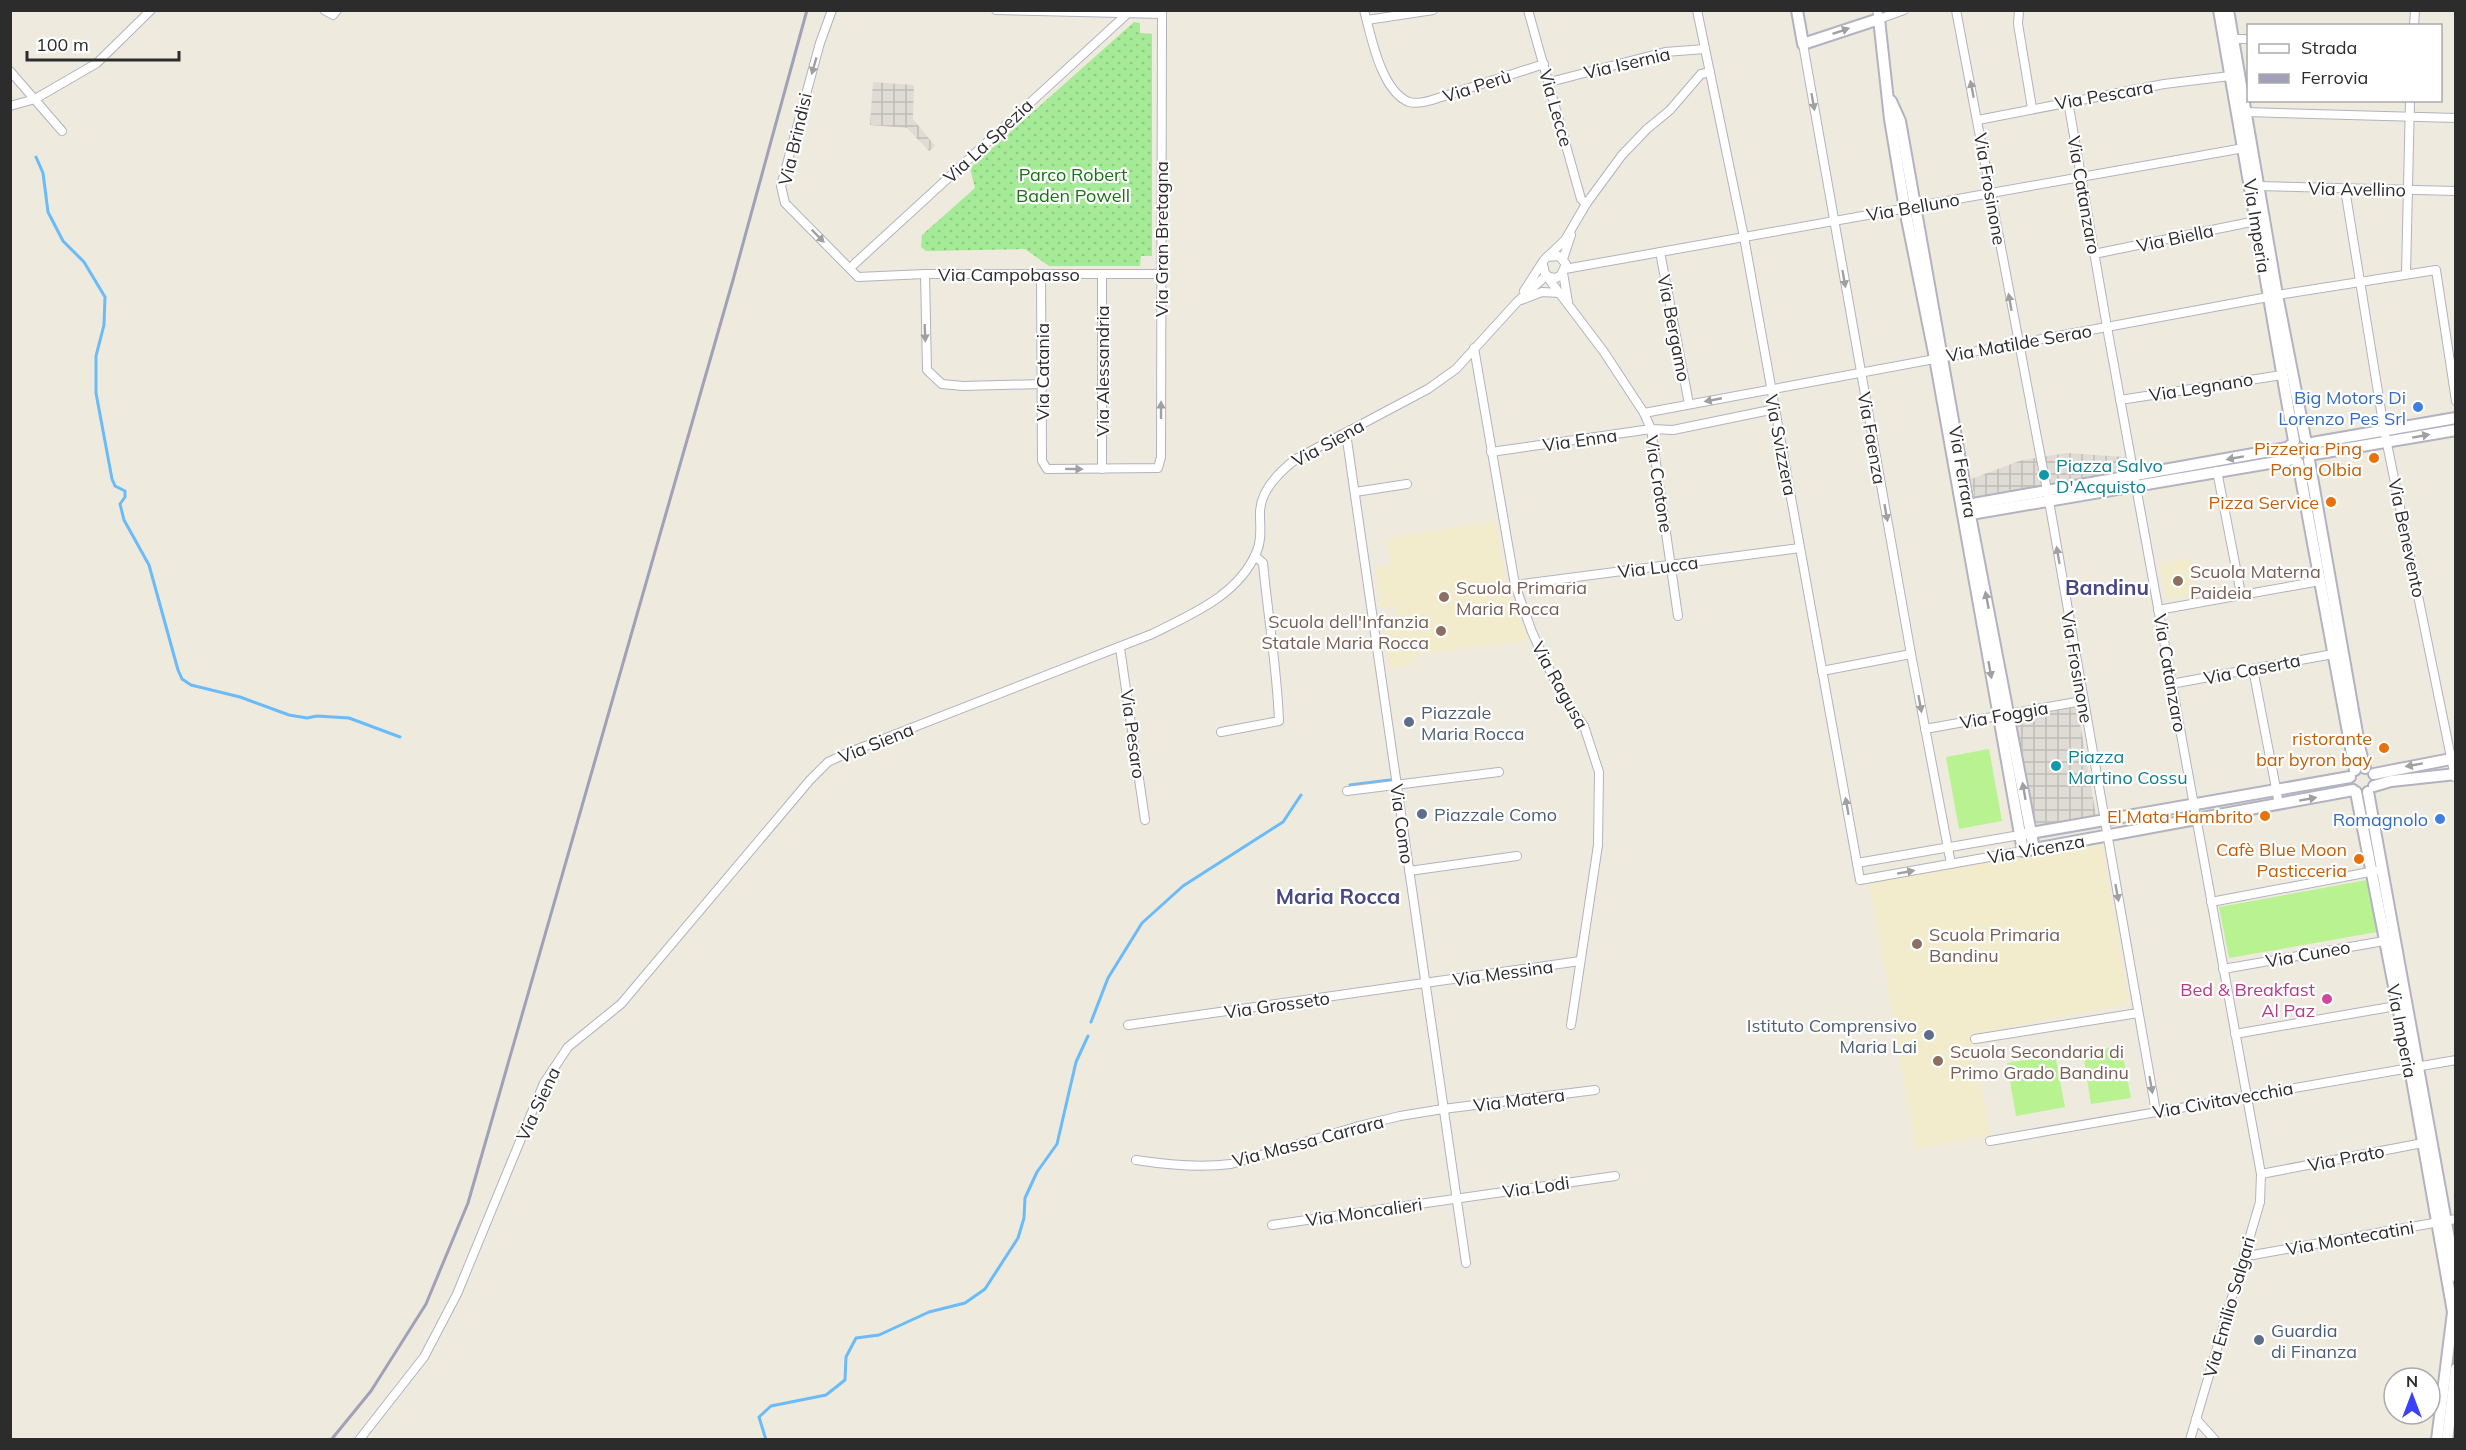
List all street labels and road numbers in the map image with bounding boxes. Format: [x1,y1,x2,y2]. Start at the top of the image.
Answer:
street label: Via Isernia [1582,42,1672,84]
street label: Via Perù [1440,64,1514,108]
street label: Via Lecce [1534,67,1578,149]
street label: Via Pescara [2053,75,2155,115]
street label: Via Brindisi [773,90,817,188]
street label: Via La Spezia [939,94,1037,188]
street label: Via Frosinone [1969,131,2011,247]
street label: Via Catanzaro [2062,134,2106,256]
street label: Via Gran Bretagna [1150,161,1173,317]
street label: Via Imperia [2238,177,2276,275]
street label: Via Avellino [2308,177,2406,201]
street label: Via Belluno [1865,187,1961,227]
street label: Via Biella [2134,219,2216,257]
street label: Via Campobasso [938,263,1080,286]
street label: Via Bergamo [1652,273,1696,383]
street label: Via Alessandria [1091,305,1114,437]
street label: Via Matilde Serao [1944,319,2094,367]
street label: Via Catania [1031,323,1054,421]
street label: Via Legnano [2147,367,2255,407]
street label: Via Faenza [1853,390,1891,486]
street label: Via Svizzera [1760,392,1802,498]
street label: Via Siena [1288,414,1368,472]
street label: Via Enna [1541,423,1619,457]
street label: Via Ferrara [1944,424,1982,520]
street label: Via Crotone [1640,434,1678,534]
street label: Via Benevento [2383,476,2431,600]
street label: Via Lucca [1617,551,1699,583]
street label: Via Frosinone [2056,609,2098,725]
street label: Via Catanzaro [2148,612,2192,734]
street label: Via Ragusa [1527,637,1593,733]
street label: Via Caserta [2202,648,2302,690]
street label: Via Pesaro [1115,688,1151,780]
street label: Via Foggia [1958,696,2050,734]
street label: Via Siena [835,718,917,768]
street label: Via Como [1385,783,1419,865]
street label: Via Vicenza [1986,829,2086,869]
street label: Via Cuneo [2264,935,2352,973]
street label: Via Messina [1451,955,1555,991]
street label: Via Imperia [2382,982,2422,1080]
street label: Via Grosseto [1223,986,1331,1024]
street label: Via Siena [511,1063,565,1145]
street label: Via Civitavecchia [2151,1076,2295,1124]
street label: Via Matera [1472,1083,1566,1117]
street label: Via Massa Carrara [1230,1110,1386,1172]
street label: Via Prato [2306,1139,2386,1177]
street label: Via Lodi [1501,1171,1571,1203]
street label: Via Moncalieri [1304,1192,1424,1232]
street label: Via Montecatini [2284,1215,2416,1261]
street label: Via Emilio Salgari [2198,1234,2260,1380]

